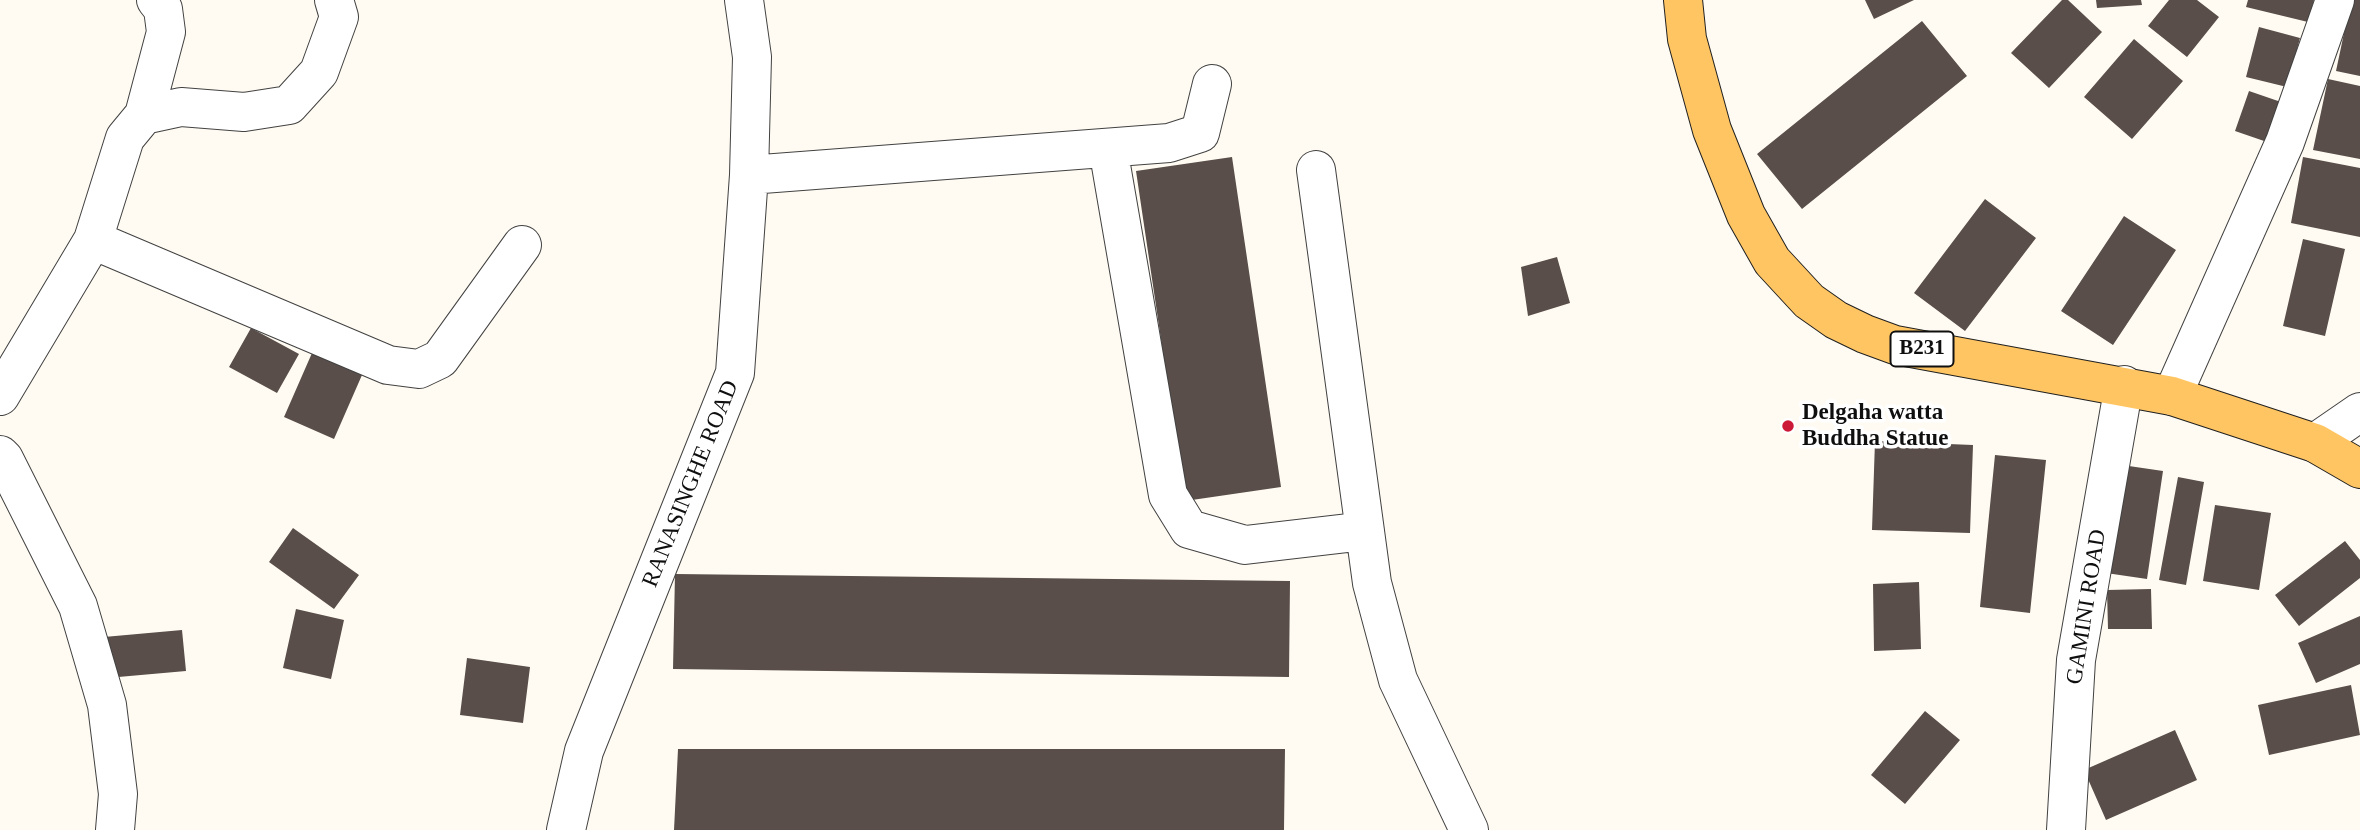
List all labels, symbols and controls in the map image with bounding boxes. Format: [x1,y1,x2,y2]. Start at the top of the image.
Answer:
road number: B231 [1890,332,1954,366]
street label: RANASINGHE ROAD [637,377,745,591]
place label: Delgaha watta Buddha Statue [1802,399,1948,453]
marker: Delgaha watta Buddha Statue [1780,418,1796,434]
street label: GAMINI ROAD [2061,528,2113,686]

